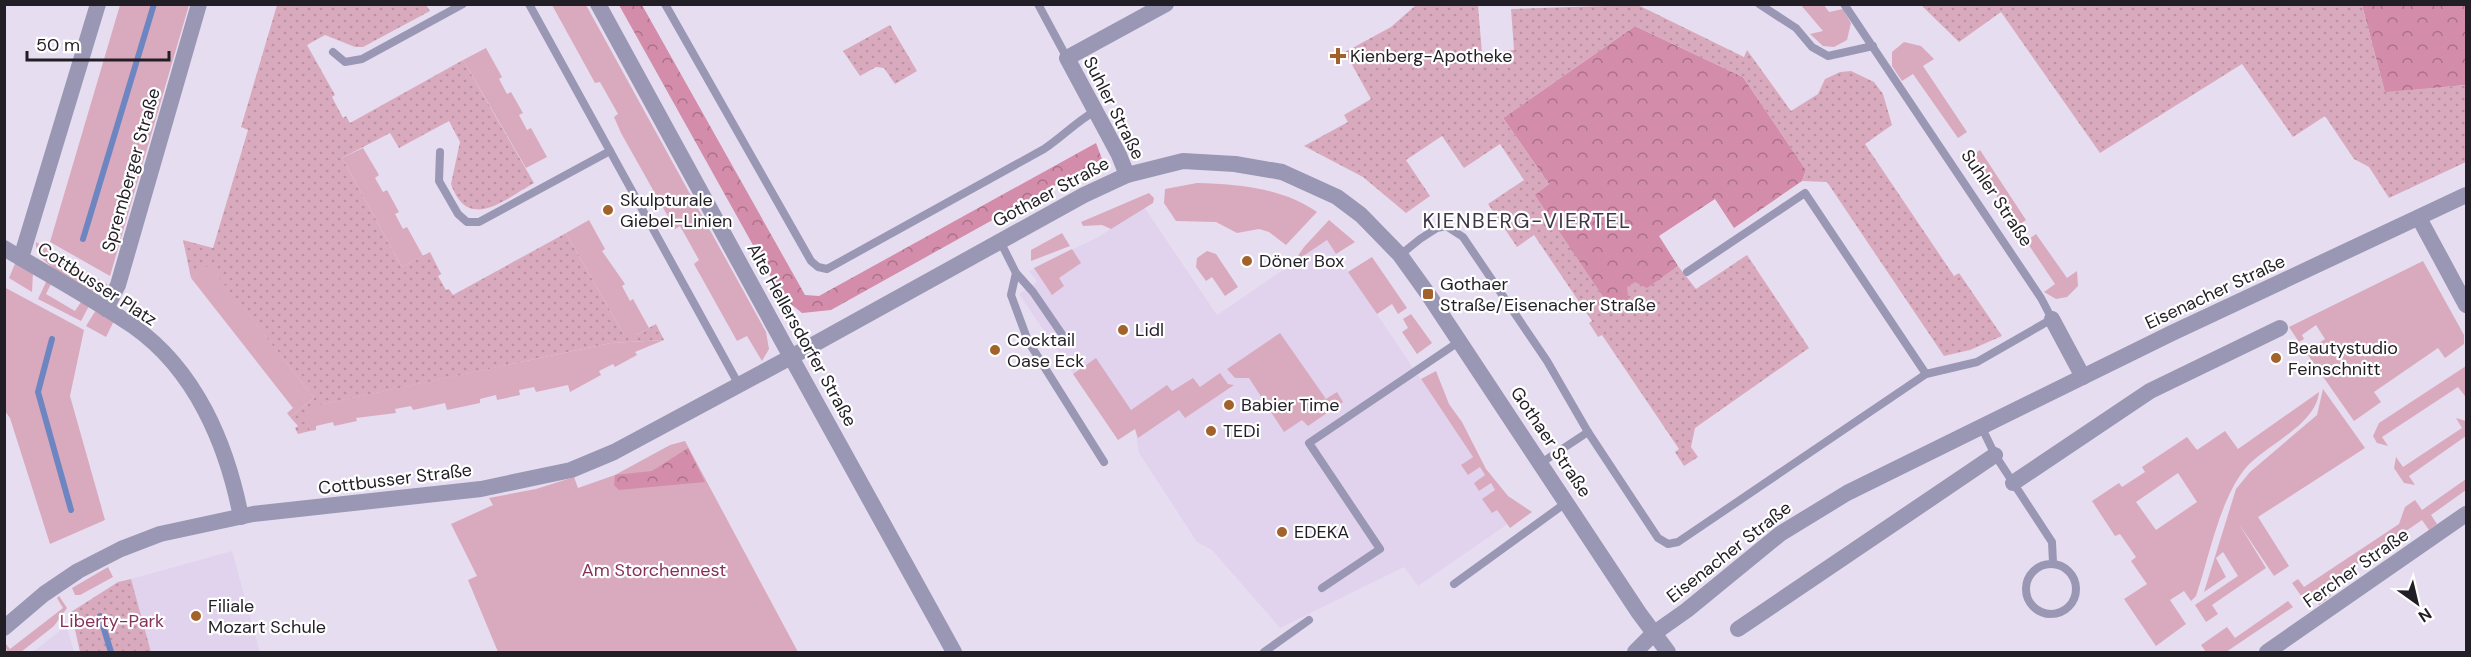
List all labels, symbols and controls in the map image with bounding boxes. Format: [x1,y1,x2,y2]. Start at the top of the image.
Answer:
scale bar [27,24,170,62]
text: 50 m [36,33,80,57]
place label: Kienberg-Apotheke [1350,44,1512,68]
marker: Kienberg-Apotheke [1331,49,1345,63]
street label: Suhler Straße [1078,52,1150,164]
street label: Spremberger Straße [96,85,166,255]
street label: Suhler Straße [1956,145,2038,251]
street label: Gothaer Straße [989,151,1113,233]
place label: Skulpturale Giebel-Linien [620,188,732,233]
marker: Skulpturale Giebel-Linien [601,203,615,217]
district label: KIENBERG-VIERTEL [1422,207,1632,235]
street label: Cottbusser Platz [33,236,161,332]
street label: Alte Hellersdorfer Straße [742,239,862,431]
place label: Döner Box [1259,249,1344,273]
street label: Eisenacher Straße [2141,249,2289,335]
marker: Döner Box [1240,254,1254,268]
place label: Gothaer Straße/Eisenacher Straße [1440,272,1656,317]
marker: Gothaer Straße/Eisenacher Straße [1421,287,1435,301]
place label: Lidl [1135,318,1164,342]
marker: Lidl [1116,323,1130,337]
place label: Cocktail Oase Eck [1007,328,1084,373]
place label: Beautystudio Feinschnitt [2288,336,2398,381]
marker: Cocktail Oase Eck [988,343,1002,357]
marker: Beautystudio Feinschnitt [2269,351,2283,365]
street label: Gothaer Straße [1505,382,1597,502]
place label: Babier Time [1241,393,1340,417]
marker: Babier Time [1222,398,1236,412]
place label: TEDi [1223,419,1260,443]
marker: TEDi [1204,424,1218,438]
street label: Cottbusser Straße [317,458,473,500]
street label: Eisenacher Straße [1662,496,1796,608]
place label: EDEKA [1294,520,1349,544]
street label: Fercher Straße [2298,523,2414,613]
marker: EDEKA [1275,525,1289,539]
park label: Am Storchennest [582,558,726,582]
north arrow [2387,573,2447,633]
place label: Filiale Mozart Schule [208,594,326,639]
text: N [2414,603,2436,627]
park label: Liberty-Park [60,609,164,633]
marker: Filiale Mozart Schule [189,609,203,623]

